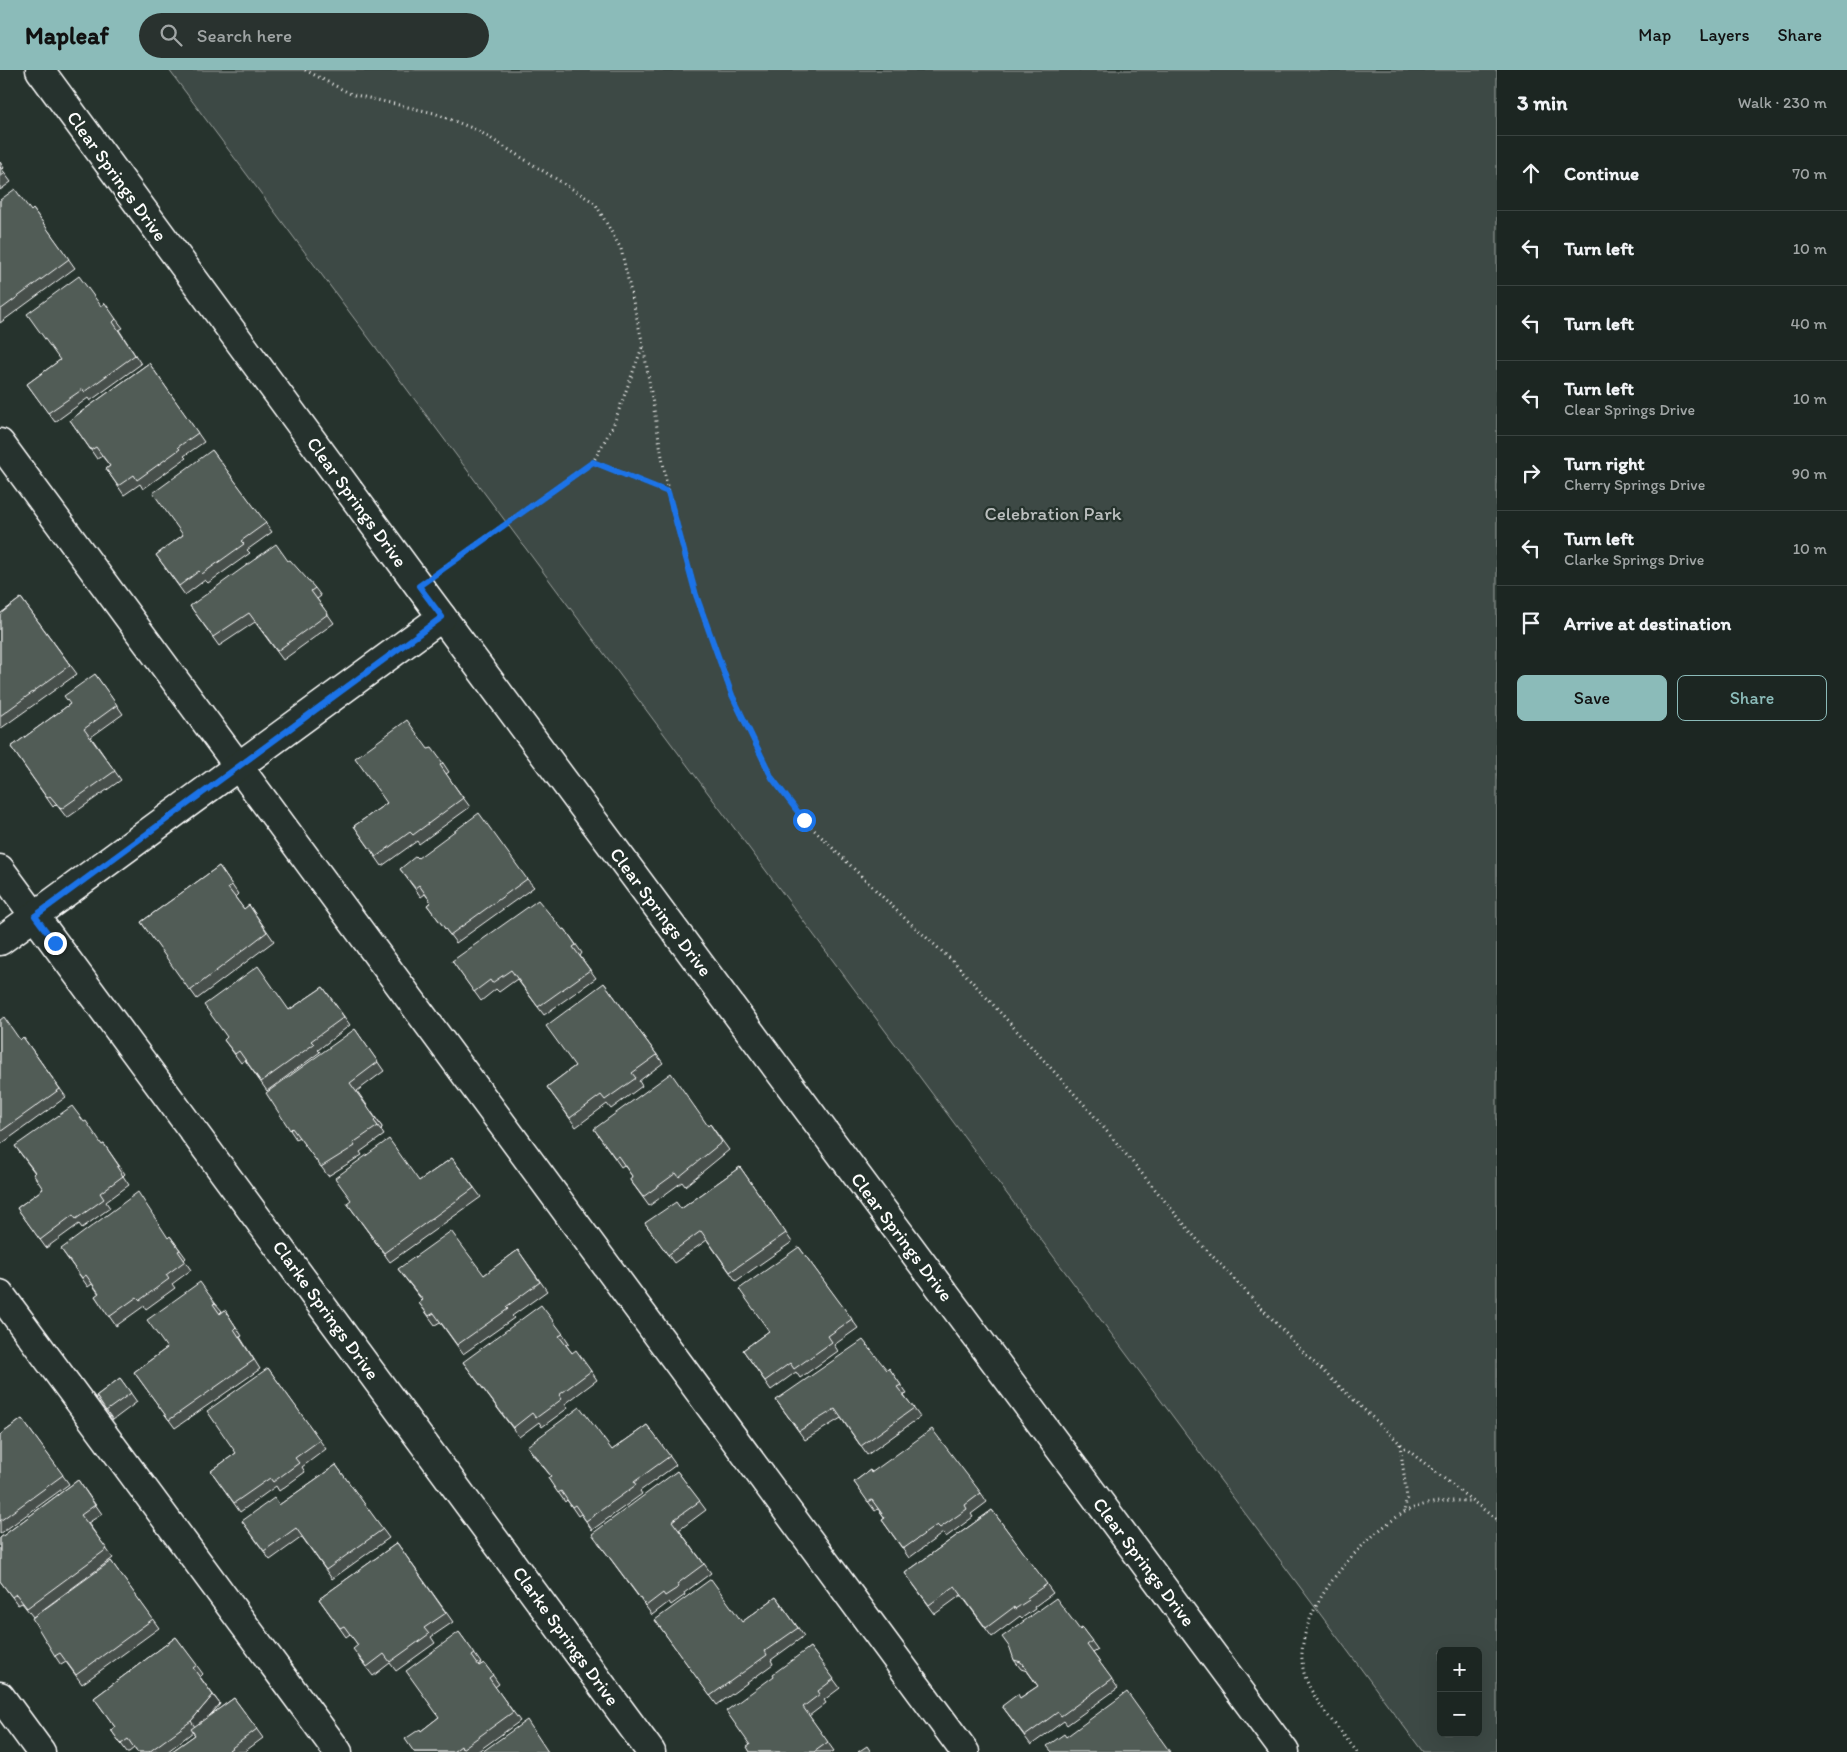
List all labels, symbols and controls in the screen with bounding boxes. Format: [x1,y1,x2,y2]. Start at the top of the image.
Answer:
search box [139,13,489,58]
text: Mapleaf [25,21,109,50]
icon: search [157,21,185,49]
text: Search here [197,24,292,47]
text: Map [1638,24,1671,46]
text: Layers [1699,24,1749,46]
text: Share [1777,24,1822,46]
text: 3 min [1517,90,1567,115]
text: Walk · 230 m [1738,93,1827,112]
street label: Clear Springs Drive [62,106,172,246]
icon: ahead [1517,159,1545,187]
text: Continue [1564,162,1639,185]
text: 70 m [1792,164,1827,183]
icon: left [1517,234,1545,262]
text: Turn left [1564,237,1634,260]
text: 10 m [1793,239,1827,258]
icon: left [1517,309,1545,337]
text: Turn left [1564,312,1634,335]
text: 40 m [1790,314,1827,333]
text: Turn left [1564,377,1634,400]
icon: left [1517,384,1545,412]
text: 10 m [1793,389,1827,408]
text: Clear Springs Drive [1564,400,1695,419]
street label: Clear Springs Drive [302,432,412,572]
text: Turn right [1564,452,1645,475]
icon: right [1517,459,1545,487]
text: 90 m [1792,464,1827,483]
text: Cherry Springs Drive [1564,475,1705,494]
park label: Celebration Park [984,502,1122,525]
text: Turn left [1564,527,1634,550]
icon: left [1517,534,1545,562]
text: 10 m [1793,539,1827,558]
text: Clarke Springs Drive [1564,550,1704,569]
icon: arrive [1517,609,1545,637]
text: Arrive at destination [1564,612,1731,635]
button: Save [1517,675,1667,721]
button: Share [1677,675,1827,721]
route start [793,809,816,832]
street label: Clear Springs Drive [605,843,717,981]
route end [44,932,67,955]
street label: Clear Springs Drive [846,1168,958,1306]
street label: Clarke Springs Drive [268,1236,384,1384]
street label: Clear Springs Drive [1088,1493,1200,1631]
street label: Clarke Springs Drive [508,1562,624,1710]
map controls [1437,1647,1482,1737]
button: + [1437,1647,1482,1692]
button: − [1437,1692,1482,1737]

